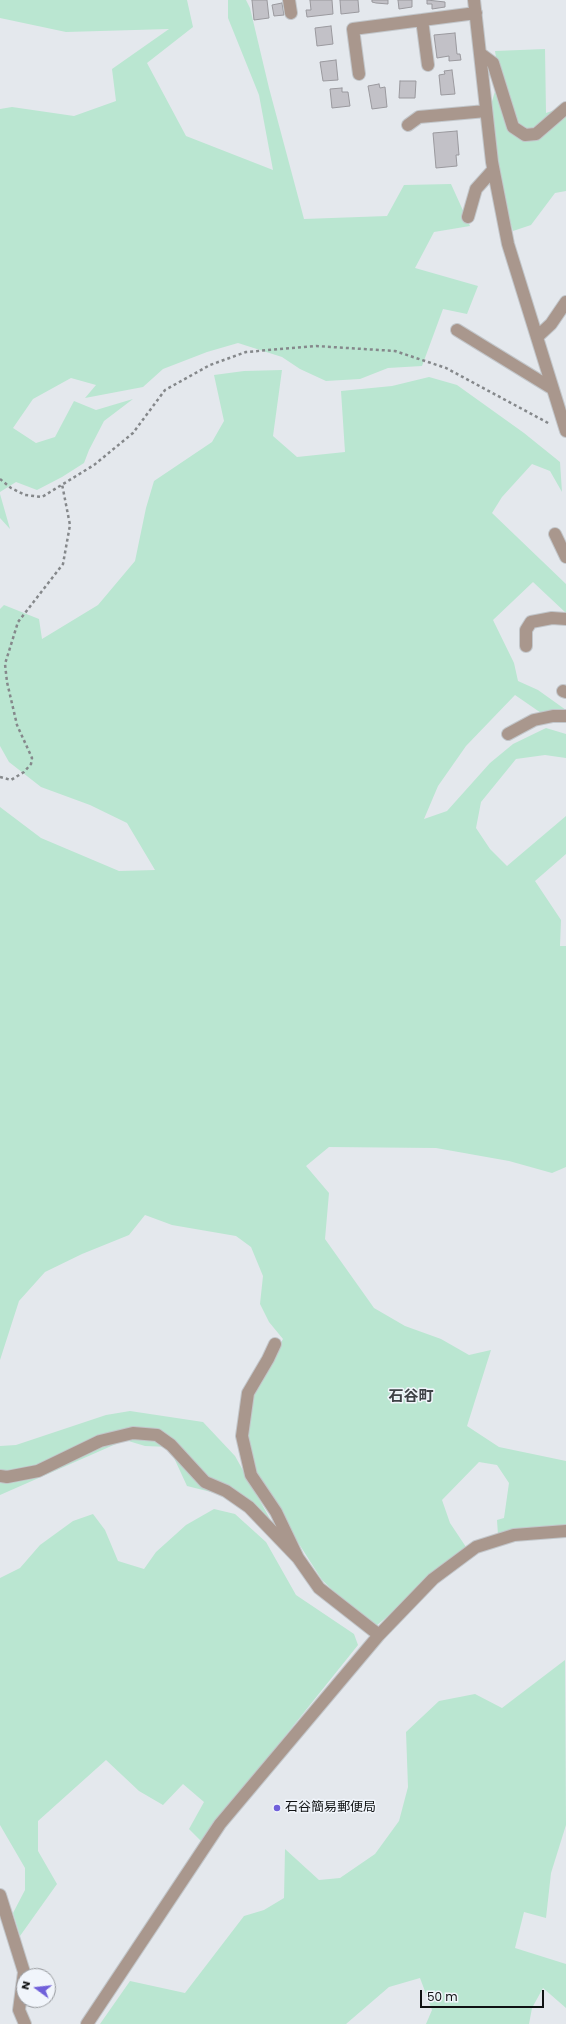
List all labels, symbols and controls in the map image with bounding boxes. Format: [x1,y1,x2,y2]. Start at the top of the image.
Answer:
district label: 石谷町 [389,1388,433,1406]
place label: 石谷簡易郵便局 [285,1800,376,1816]
marker: 石谷簡易郵便局 [272,1803,282,1813]
north arrow [16,1968,56,2008]
text: N [17,1979,34,1991]
scale bar [422,1982,546,2008]
text: 50 m [427,1988,458,2005]

